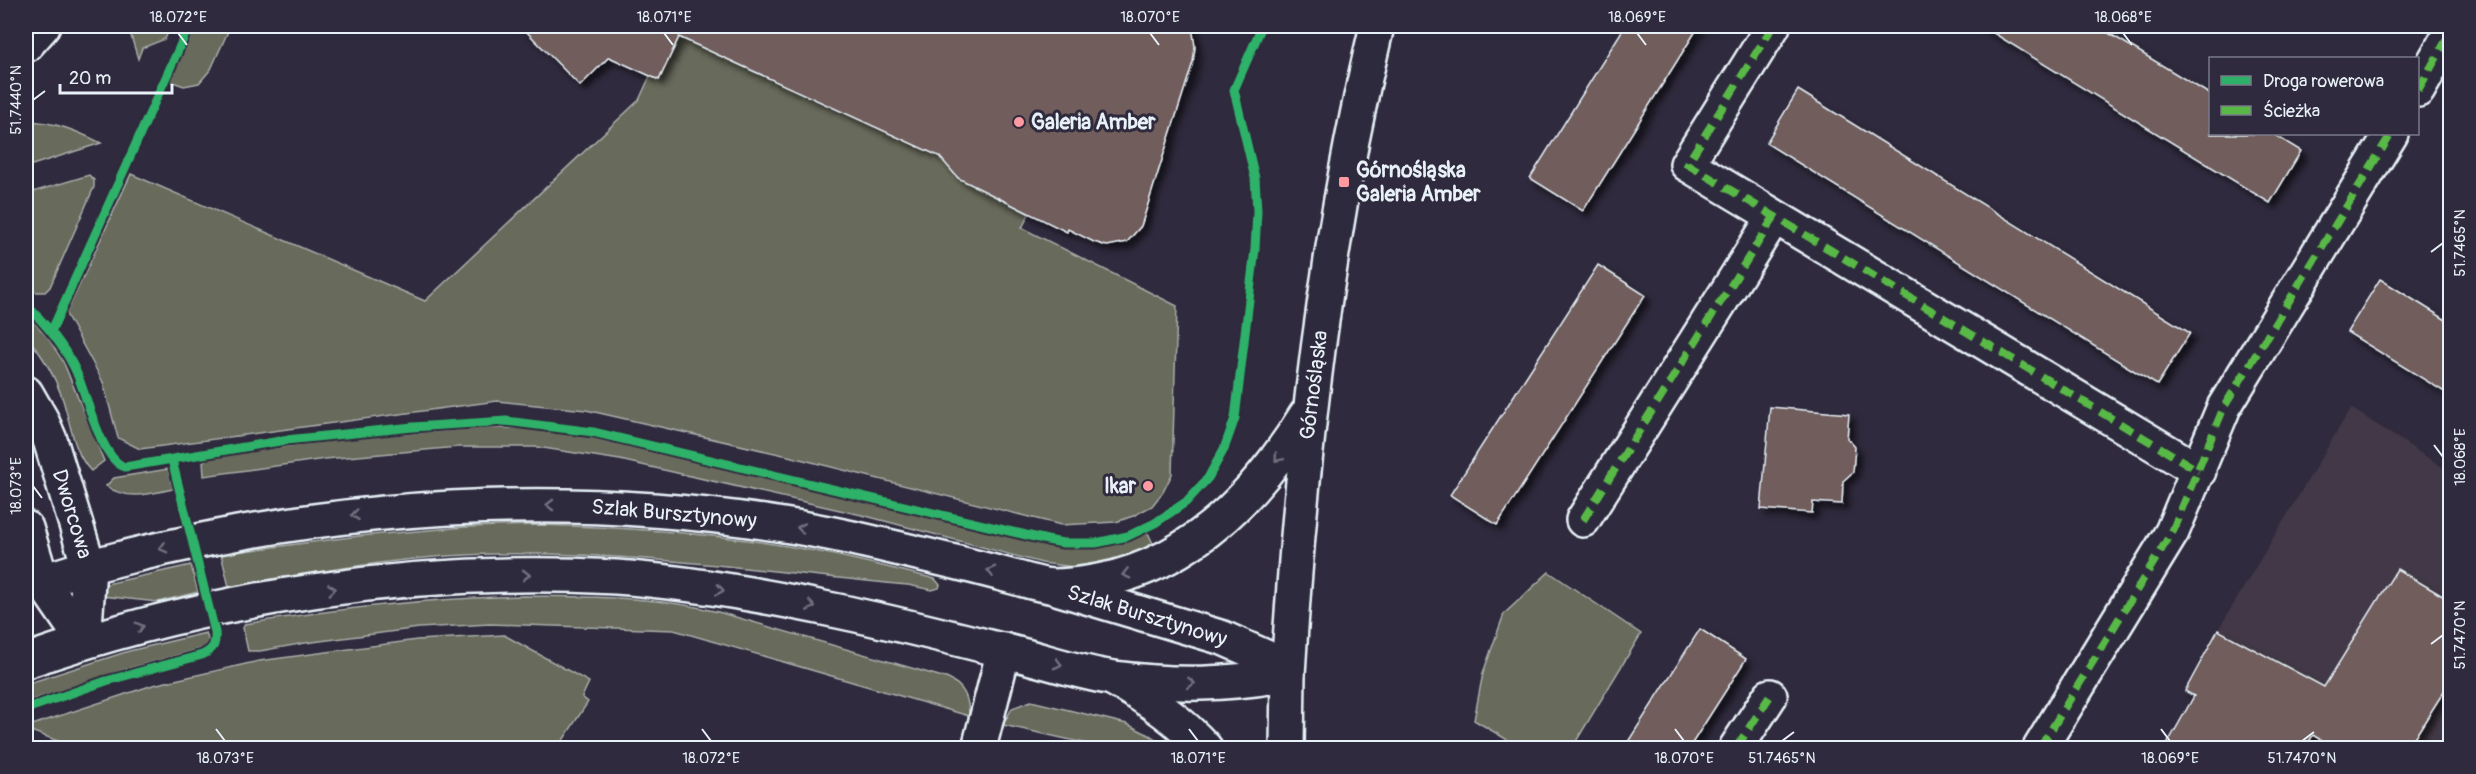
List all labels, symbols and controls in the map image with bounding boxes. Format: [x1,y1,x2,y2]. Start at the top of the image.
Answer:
text: 18.072°E [149,8,207,27]
text: 18.071°E [636,8,692,27]
text: 18.070°E [1120,8,1180,27]
text: 18.069°E [1608,8,1666,27]
text: 18.068°E [2094,8,2152,27]
scale bar [60,57,172,95]
legend [2209,57,2419,135]
text: 51.7440°N [7,65,26,135]
text: 20 m [69,67,111,90]
text: Droga rowerowa [2263,70,2384,93]
text: Ścieżka [2263,100,2320,123]
place label: Galeria Amber [1031,109,1156,136]
marker: Galeria Amber [1012,115,1026,129]
place label: Górnośląska Galeria Amber [1356,157,1481,208]
marker: Górnośląska Galeria Amber [1337,175,1351,189]
text: 51.7465°N [2451,209,2470,277]
street label: Górnośląska [1294,329,1334,441]
text: 18.068°E [2451,428,2470,486]
one-way arrow [1274,451,1285,462]
text: 18.073°E [7,457,26,515]
street label: Dworcowa [46,466,98,562]
place label: Ikar [1104,473,1136,500]
marker: Ikar [1141,479,1155,493]
street label: Szlak Bursztynowy [590,493,758,535]
one-way arrow [545,499,554,511]
one-way arrow [351,509,360,521]
one-way arrow [797,522,807,535]
one-way arrow [159,541,169,554]
one-way arrow [987,566,997,579]
one-way arrow [1121,567,1131,580]
one-way arrow [521,569,530,581]
street label: Szlak Bursztynowy [1064,579,1230,653]
one-way arrow [715,583,725,595]
one-way arrow [327,584,336,596]
one-way arrow [805,599,815,612]
text: 51.7470°N [2451,601,2470,669]
one-way arrow [135,622,145,635]
one-way arrow [1053,657,1063,670]
one-way arrow [1187,677,1196,689]
text: 18.073°E [196,749,254,768]
text: 18.072°E [682,749,740,768]
text: 18.071°E [1170,749,1226,768]
text: 18.070°E [1654,749,1714,768]
text: 51.7465°N [1748,749,1816,768]
text: 18.069°E [2141,749,2199,768]
text: 51.7470°N [2268,749,2336,768]

